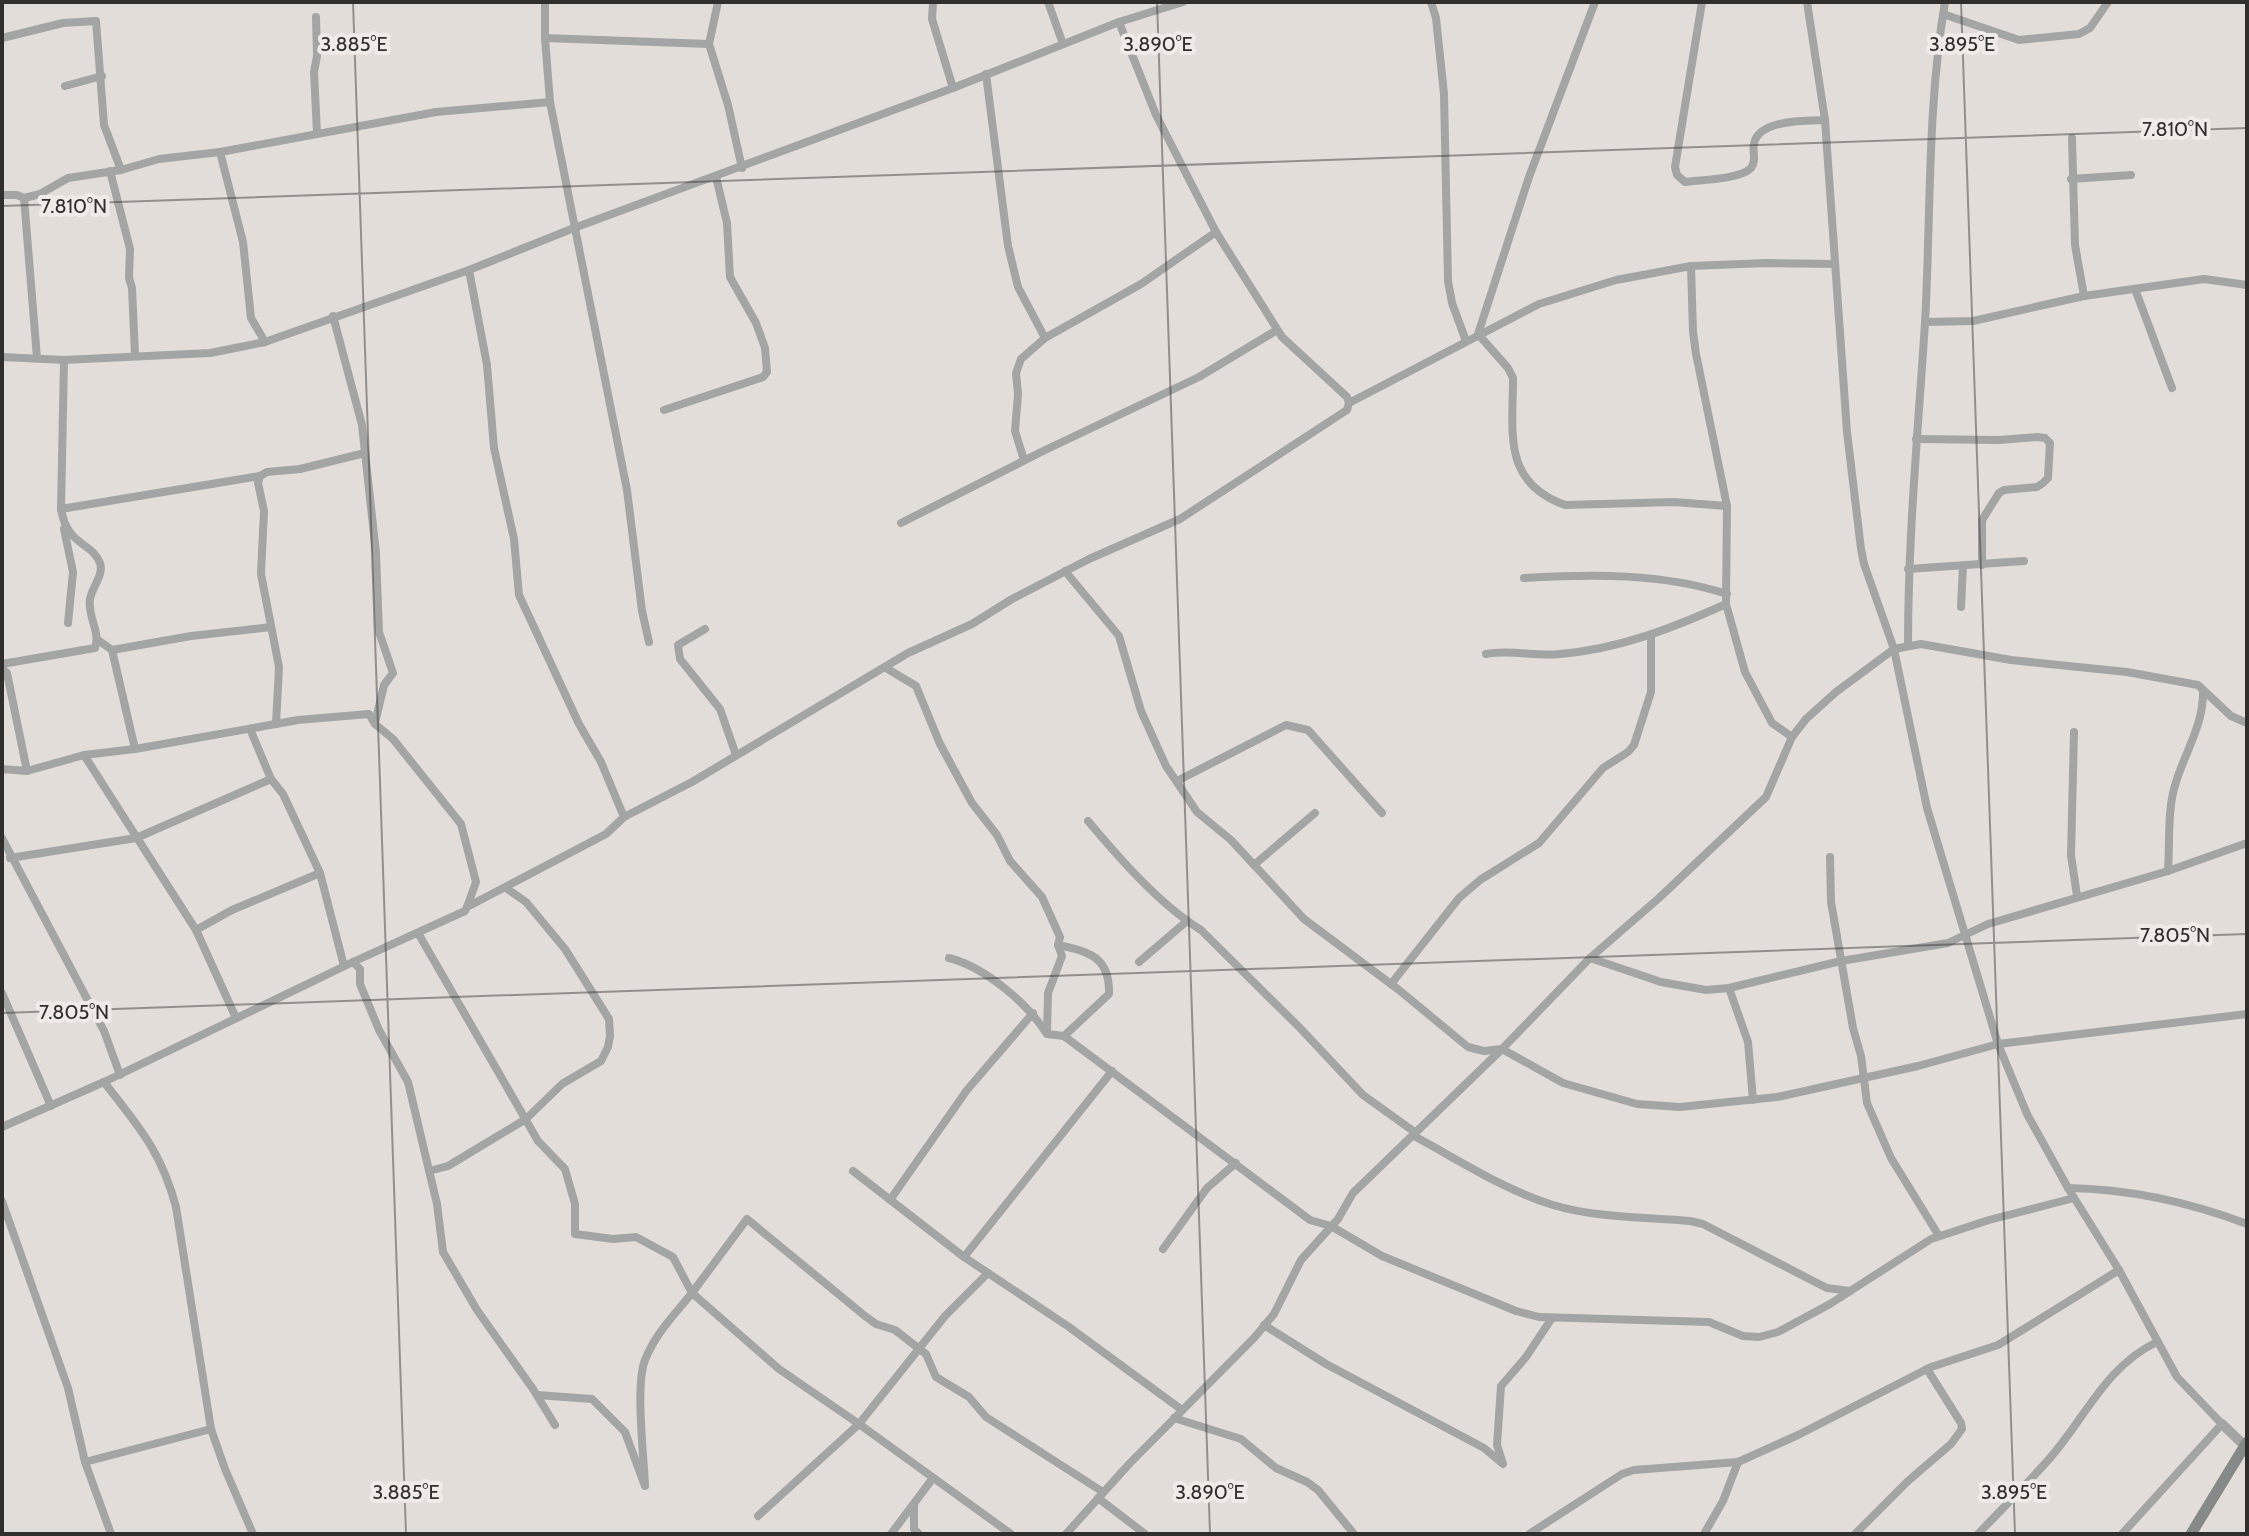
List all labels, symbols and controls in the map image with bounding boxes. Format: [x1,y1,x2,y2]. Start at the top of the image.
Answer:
text: 3.885°E [321,32,387,56]
text: 3.890°E [1123,32,1193,56]
text: 3.895°E [1929,32,1995,56]
text: 7.810°N [2142,117,2208,141]
text: 7.810°N [41,194,107,218]
text: 7.805°N [2140,923,2210,947]
text: 7.805°N [39,1000,109,1024]
text: 3.885°E [373,1480,439,1504]
text: 3.890°E [1175,1480,1245,1504]
text: 3.895°E [1981,1480,2047,1504]

